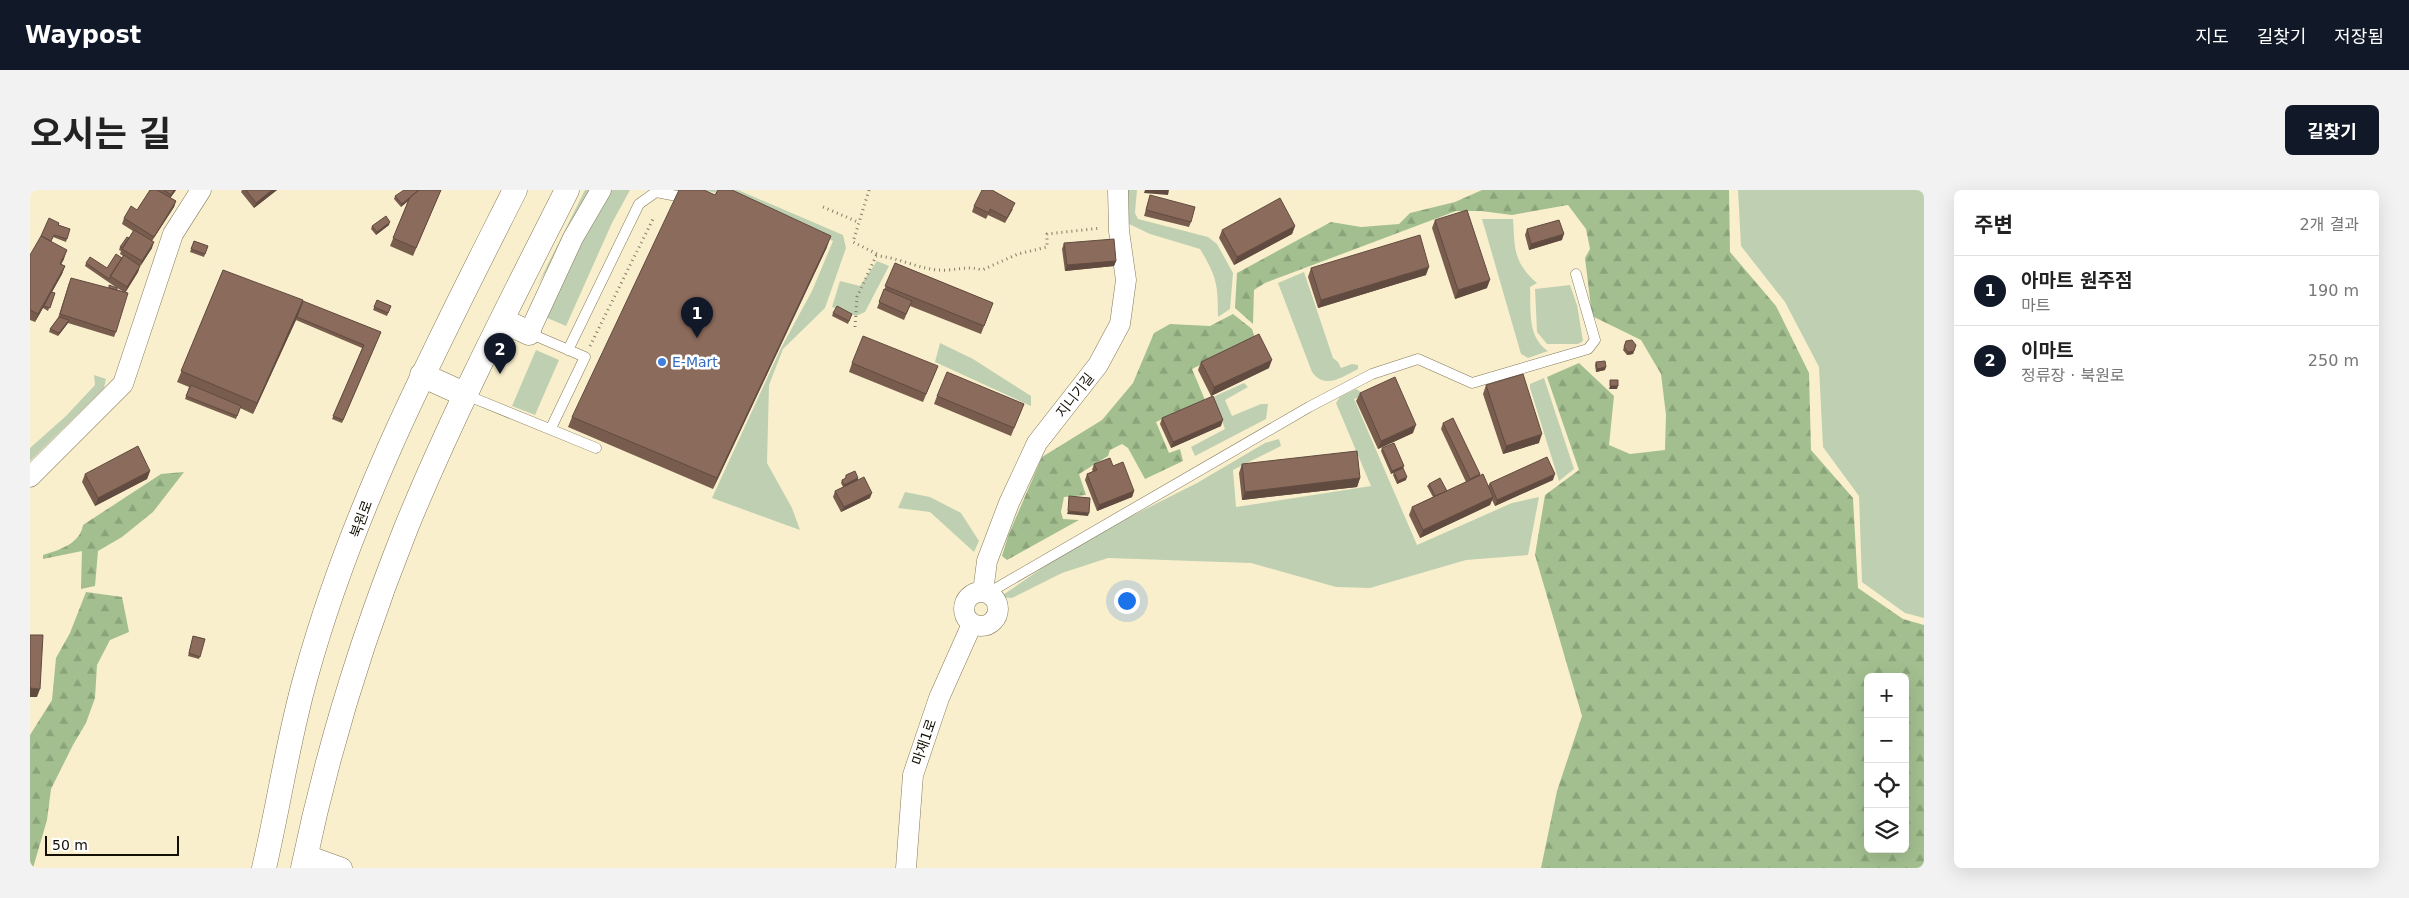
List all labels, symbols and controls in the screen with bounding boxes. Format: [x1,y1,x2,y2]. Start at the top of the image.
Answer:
text: Waypost [25,21,141,49]
text: 지도 [2196,26,2229,47]
text: 길찾기 [2257,26,2306,47]
text: 저장됨 [2334,26,2384,47]
button: 길찾기 [2285,105,2379,155]
text: 오시는 길 [30,114,171,154]
text: 주변 [1974,213,2013,237]
text: 2개 결과 [2300,215,2359,234]
text: 아마트 원주점 [2021,269,2133,291]
text: 1 [1984,281,1996,300]
text: 190 m [2308,281,2359,300]
text: 마트 [2021,296,2050,315]
pin: 1 [681,297,713,338]
pin: 2 [484,333,516,374]
text: 이마트 [2021,339,2073,361]
text: 2 [1984,351,1996,370]
text: 250 m [2308,351,2359,370]
place label: E-Mart [672,354,718,370]
marker: E-Mart [656,356,668,368]
text: 정류장 · 북원로 [2021,366,2125,385]
street label: 지니기길 [1053,370,1097,420]
street label: 북원로 [347,498,375,540]
your location [1114,588,1140,614]
map controls [1864,673,1909,853]
button: + [1864,673,1909,718]
street label: 마재1로 [909,717,939,767]
button: − [1864,718,1909,763]
button: locate [1864,763,1909,808]
button: layers [1864,808,1909,853]
scale bar [45,833,179,856]
text: 50 m [52,837,88,853]

